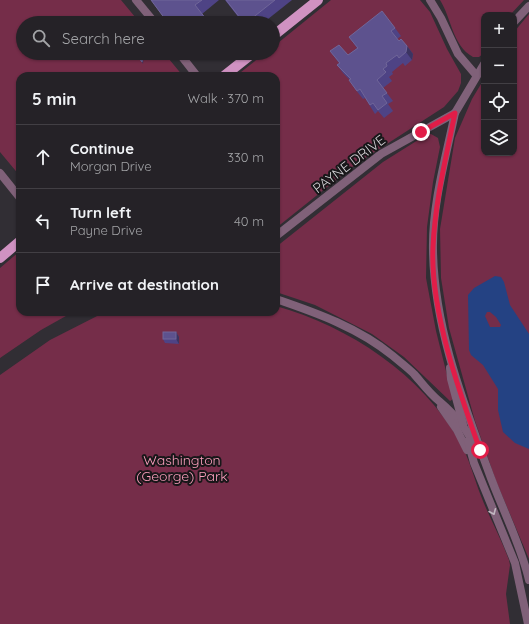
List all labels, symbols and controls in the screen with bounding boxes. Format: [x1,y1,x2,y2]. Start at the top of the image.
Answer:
map controls [481,12,517,156]
button: + [481,12,517,48]
search box [16,16,280,60]
icon: search [30,27,52,49]
text: Search here [62,29,145,48]
button: − [481,48,517,84]
button: locate [481,84,517,120]
text: 5 min [32,88,76,109]
text: Walk · 370 m [187,90,264,106]
button: layers [481,120,517,156]
route end [412,123,430,141]
street label: PAYNE DRIVE [309,131,389,197]
text: Continue [70,139,134,158]
icon: ahead [32,146,54,168]
text: 330 m [227,149,264,165]
text: Morgan Drive [70,158,152,174]
text: Turn left [70,203,132,222]
icon: left [32,210,54,232]
text: 40 m [234,213,264,229]
text: Payne Drive [70,222,143,238]
icon: arrive [32,274,54,296]
text: Arrive at destination [70,275,219,294]
route start [471,441,489,459]
park label: Washington (George) Park [136,451,228,485]
one-way arrow [489,508,497,515]

